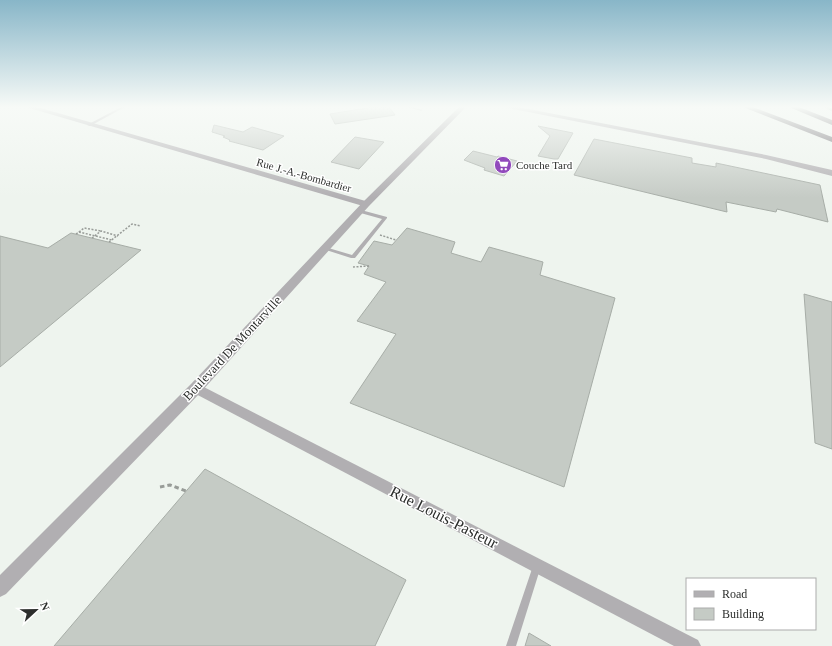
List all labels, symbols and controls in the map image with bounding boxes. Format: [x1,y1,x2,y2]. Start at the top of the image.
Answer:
supermarket icon: Couche Tard [493,155,513,175]
street label: Rue J.-A.-Bombardier [255,156,353,194]
place label: Couche Tard [516,159,573,171]
street label: Boulevard De Montarville [180,293,284,403]
street label: Rue Louis-Pasteur [387,482,501,552]
legend [686,578,816,630]
text: Road [722,587,747,601]
north arrow [16,590,56,630]
text: N [38,600,52,612]
text: Building [722,607,764,621]

